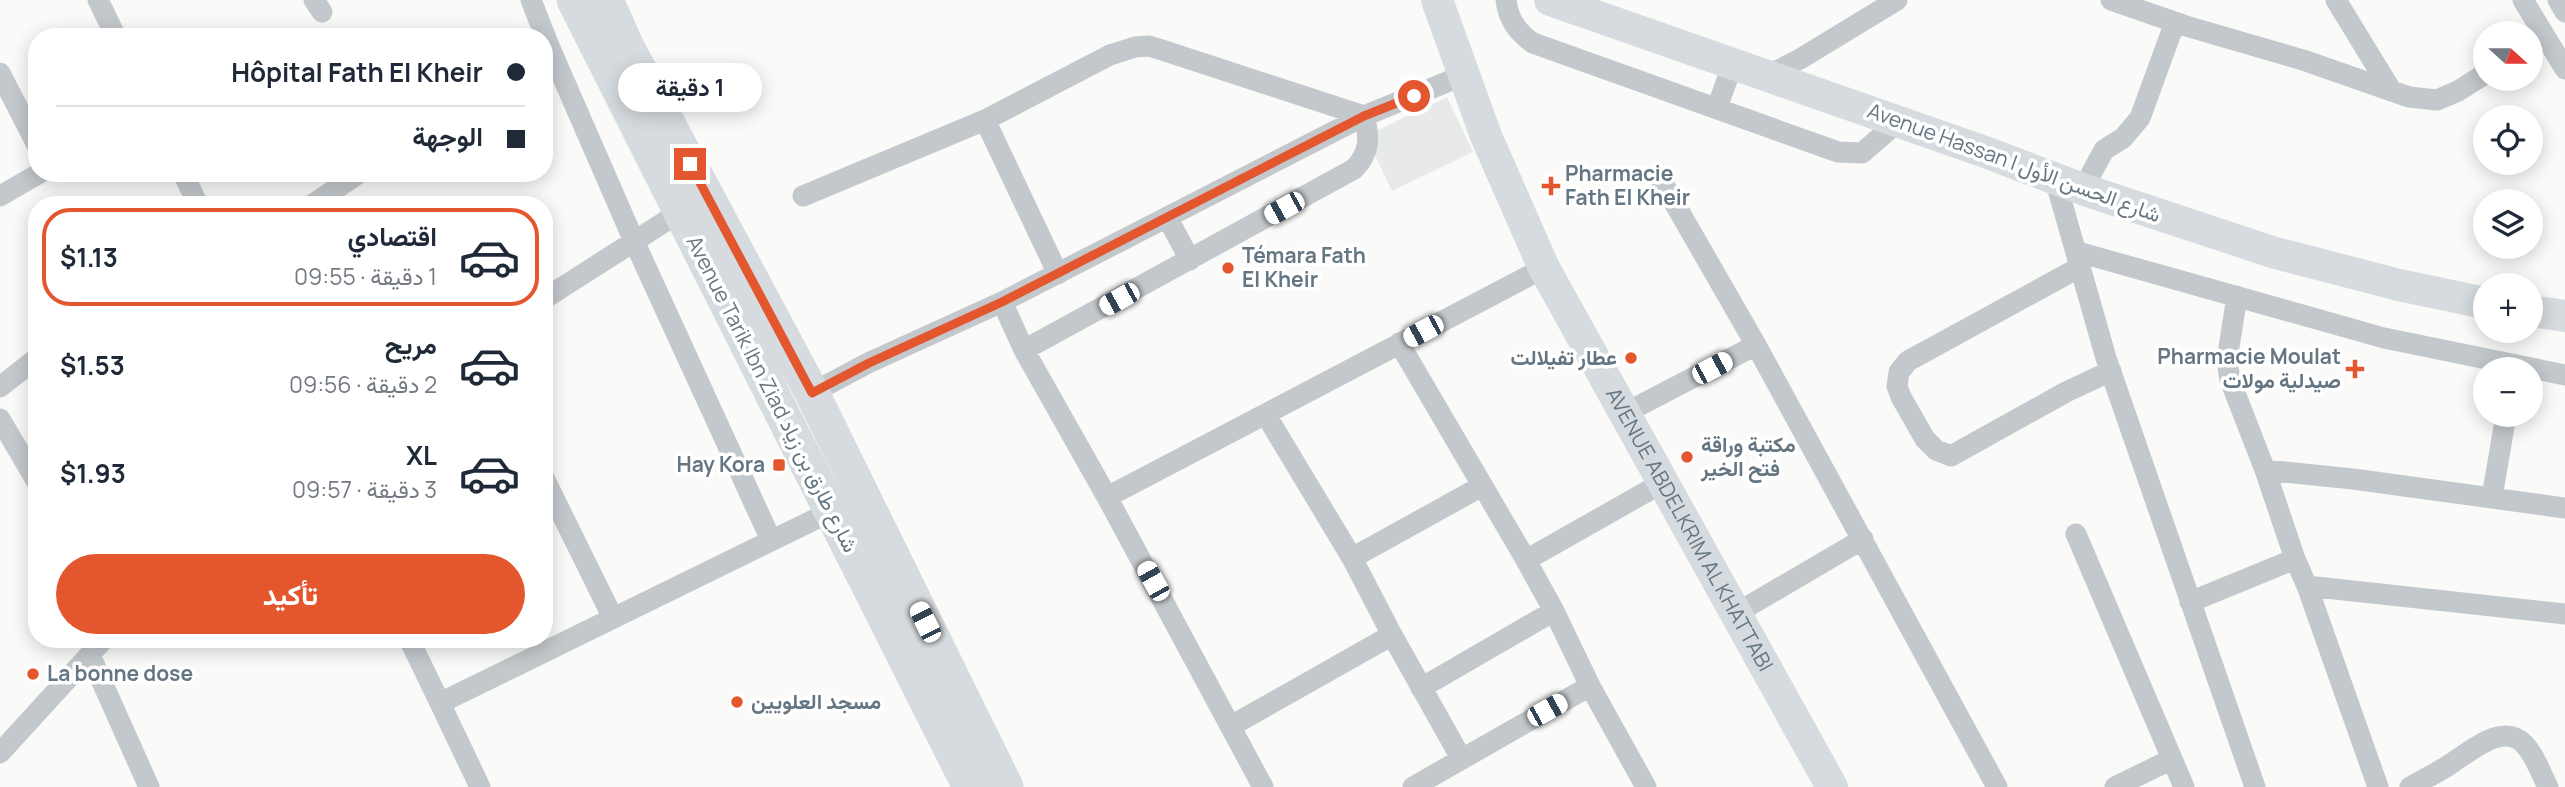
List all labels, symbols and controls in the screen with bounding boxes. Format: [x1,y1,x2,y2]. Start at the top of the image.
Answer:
north arrow [2473,21,2543,91]
map controls [2473,21,2543,427]
text: Hôpital Fath El Kheir [231,54,483,90]
callout: 1 دقيقة [618,62,762,111]
text: 1 دقيقة [656,71,724,103]
route start [1398,80,1430,112]
street label: Avenue Hassan I شارع الحسن الأول [1864,96,2165,229]
button: locate [2473,105,2543,175]
text: الوجهة [412,118,483,154]
route end [674,148,706,180]
place label: Pharmacie Fath El Kheir [1565,159,1690,211]
marker: Pharmacie Fath El Kheir [1543,178,1559,194]
car [1261,189,1308,227]
button: layers [2473,189,2543,259]
text: اقتصادي [348,218,437,254]
icon: car [458,226,521,289]
street label: Avenue Tarik Ibn Ziad شارع طارق بن زياد [680,230,865,557]
text: $1.13 [60,239,118,275]
place label: Témara Fath El Kheir [1242,241,1366,293]
text: 1 دقيقة · 09:55 [294,260,437,292]
marker: Témara Fath El Kheir [1220,260,1236,276]
button: + [2473,273,2543,343]
car [1096,280,1143,318]
car [1400,312,1447,350]
text: مريح [385,326,437,362]
icon: car [458,334,521,397]
place label: Pharmacie Moulat صيدلية مولات [2157,342,2341,394]
place label: عطار تفيلالت [1510,343,1617,371]
text: $1.53 [60,347,125,383]
car [1689,349,1736,387]
marker: عطار تفيلالت [1623,350,1639,366]
button: − [2473,357,2543,427]
marker: Pharmacie Moulat صيدلية مولات [2347,361,2363,377]
text: 2 دقيقة · 09:56 [289,368,437,400]
street label: AVENUE ABDELKRIM AL KHATTABI [1600,382,1780,676]
place label: مكتبة وراقة فتح الخير [1700,430,1796,483]
text: XL [406,437,437,473]
icon: car [458,442,521,505]
marker: مكتبة وراقة فتح الخير [1679,449,1695,465]
place label: Hay Kora [676,450,765,478]
text: $1.93 [60,455,126,491]
marker: Hay Kora [771,457,787,473]
text: 3 دقيقة · 09:57 [292,473,437,505]
button: تأكيد [56,554,525,634]
car [1134,558,1173,604]
car [907,599,944,645]
place label: La bonne dose [47,659,193,687]
marker: La bonne dose [25,666,41,682]
place label: مسجد العلويين [751,687,881,715]
car [1524,691,1571,729]
marker: مسجد العلويين [729,694,745,710]

